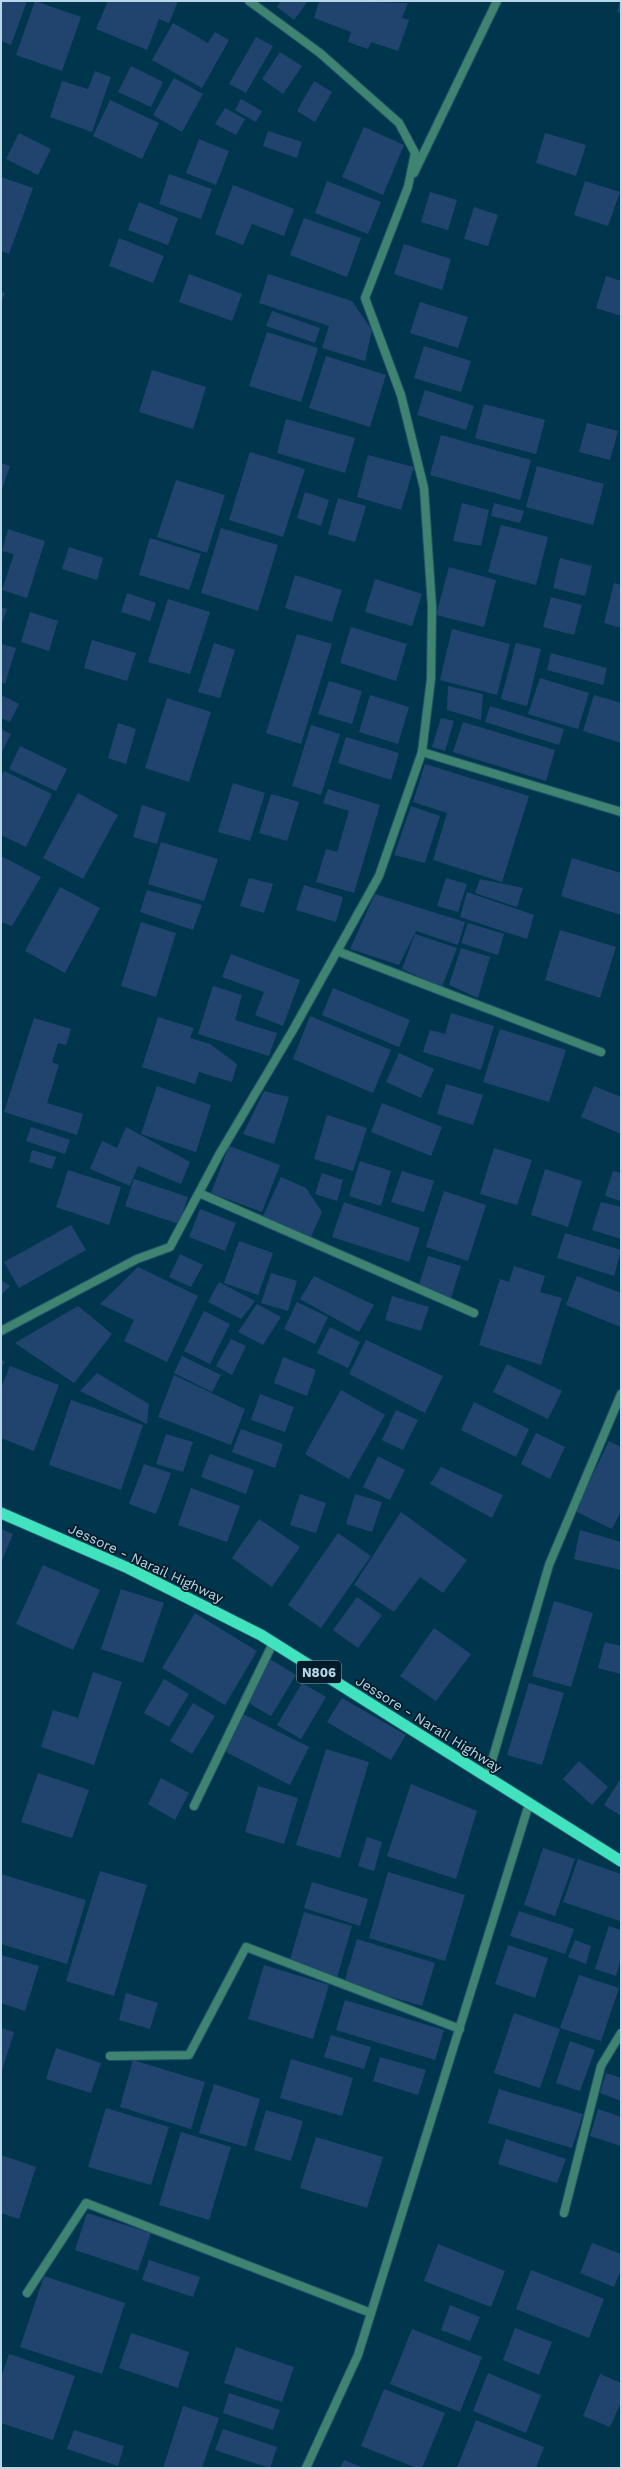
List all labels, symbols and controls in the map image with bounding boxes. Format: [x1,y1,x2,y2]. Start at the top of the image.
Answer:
street label: Jessore - Narail Highway [66,1520,227,1606]
road number: N806 [297,1661,341,1683]
street label: Jessore - Narail Highway [353,1672,506,1776]

